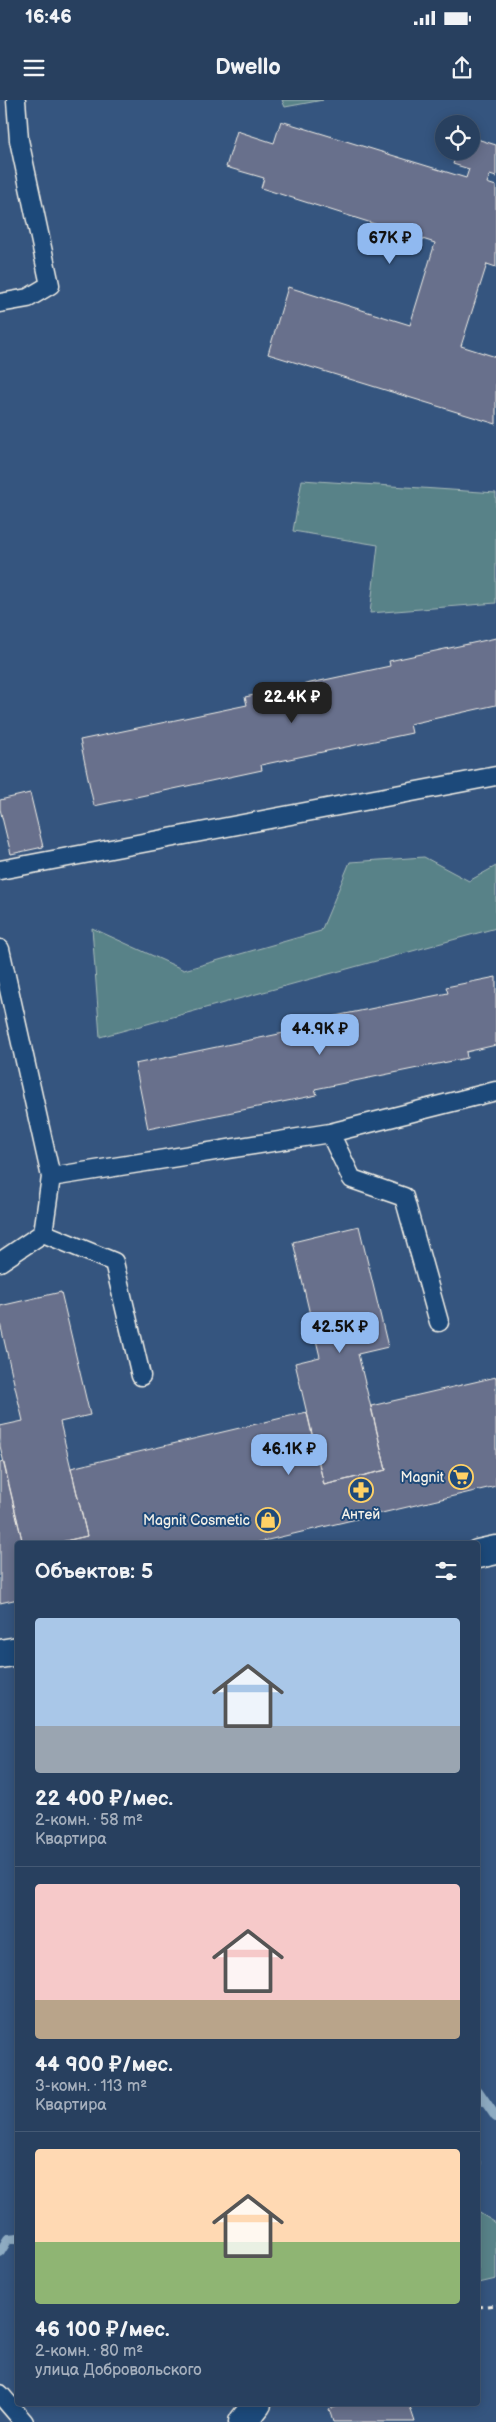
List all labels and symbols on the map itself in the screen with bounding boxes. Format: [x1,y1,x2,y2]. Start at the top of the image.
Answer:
pin: 67K ₽ [355,222,425,265]
pin: 22.4K ₽ [246,682,338,724]
pin: 44.9K ₽ [274,1014,366,1056]
pin: 42.5K ₽ [294,1312,386,1354]
pin: 46.1K ₽ [243,1434,335,1476]
supermarket icon: Magnit [448,1464,474,1490]
place label: Magnit [400,1469,445,1486]
pharmacy icon: Антей [348,1477,374,1503]
place label: Антей [341,1506,380,1523]
shop icon: Magnit Cosmetic [255,1507,281,1533]
place label: Magnit Cosmetic [143,1512,250,1529]

